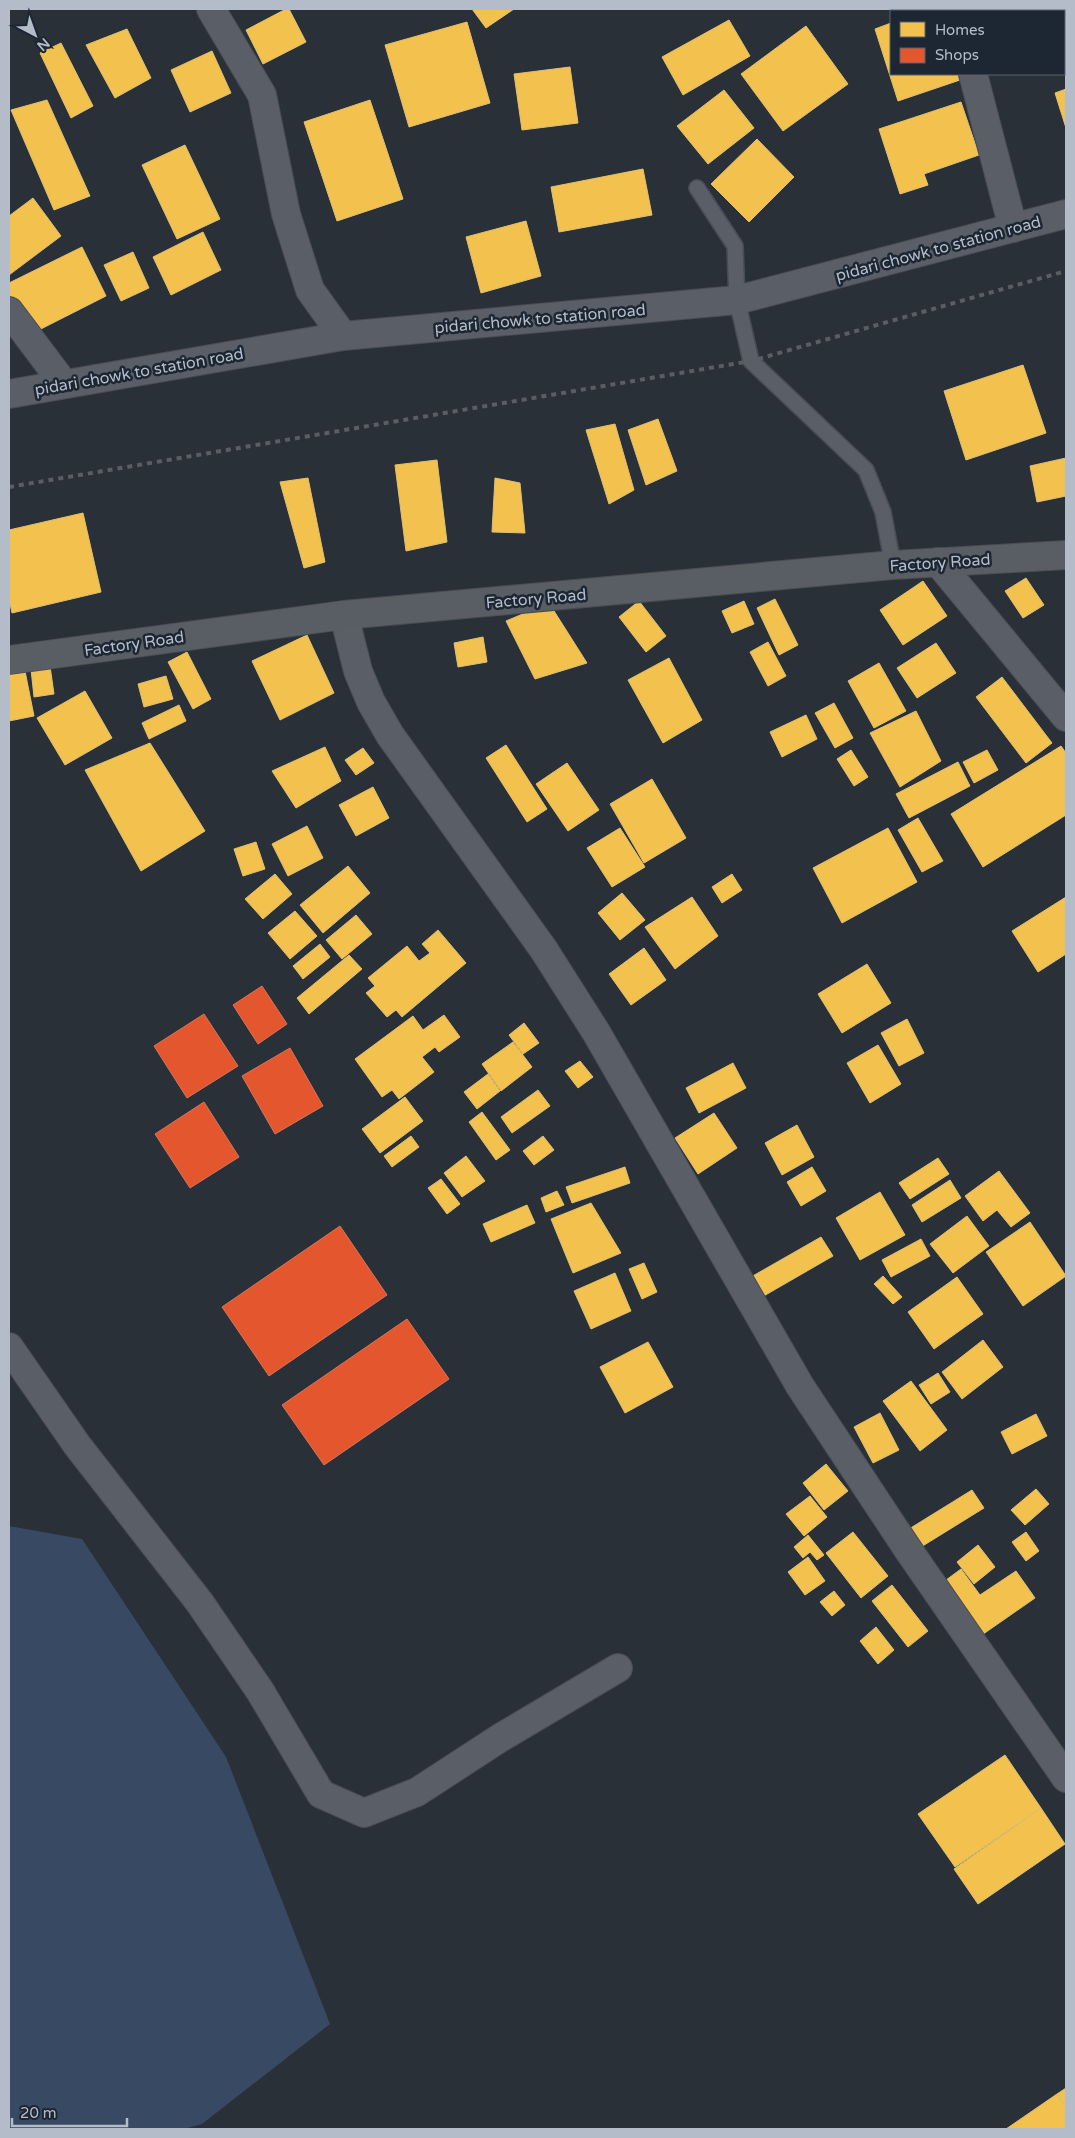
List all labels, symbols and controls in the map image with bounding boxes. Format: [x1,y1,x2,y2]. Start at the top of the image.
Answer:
north arrow [10,10,60,60]
legend [890,10,1065,75]
text: Homes [935,21,985,39]
text: N [33,34,53,55]
text: Shops [935,46,979,64]
street label: pidari chowk to station road [833,212,1043,286]
street label: pidari chowk to station road [434,300,646,338]
street label: pidari chowk to station road [33,344,245,400]
street label: Factory Road [889,550,991,576]
street label: Factory Road [485,585,587,613]
street label: Factory Road [83,627,185,661]
scale bar [12,2096,128,2128]
text: 20 m [20,2104,57,2122]

